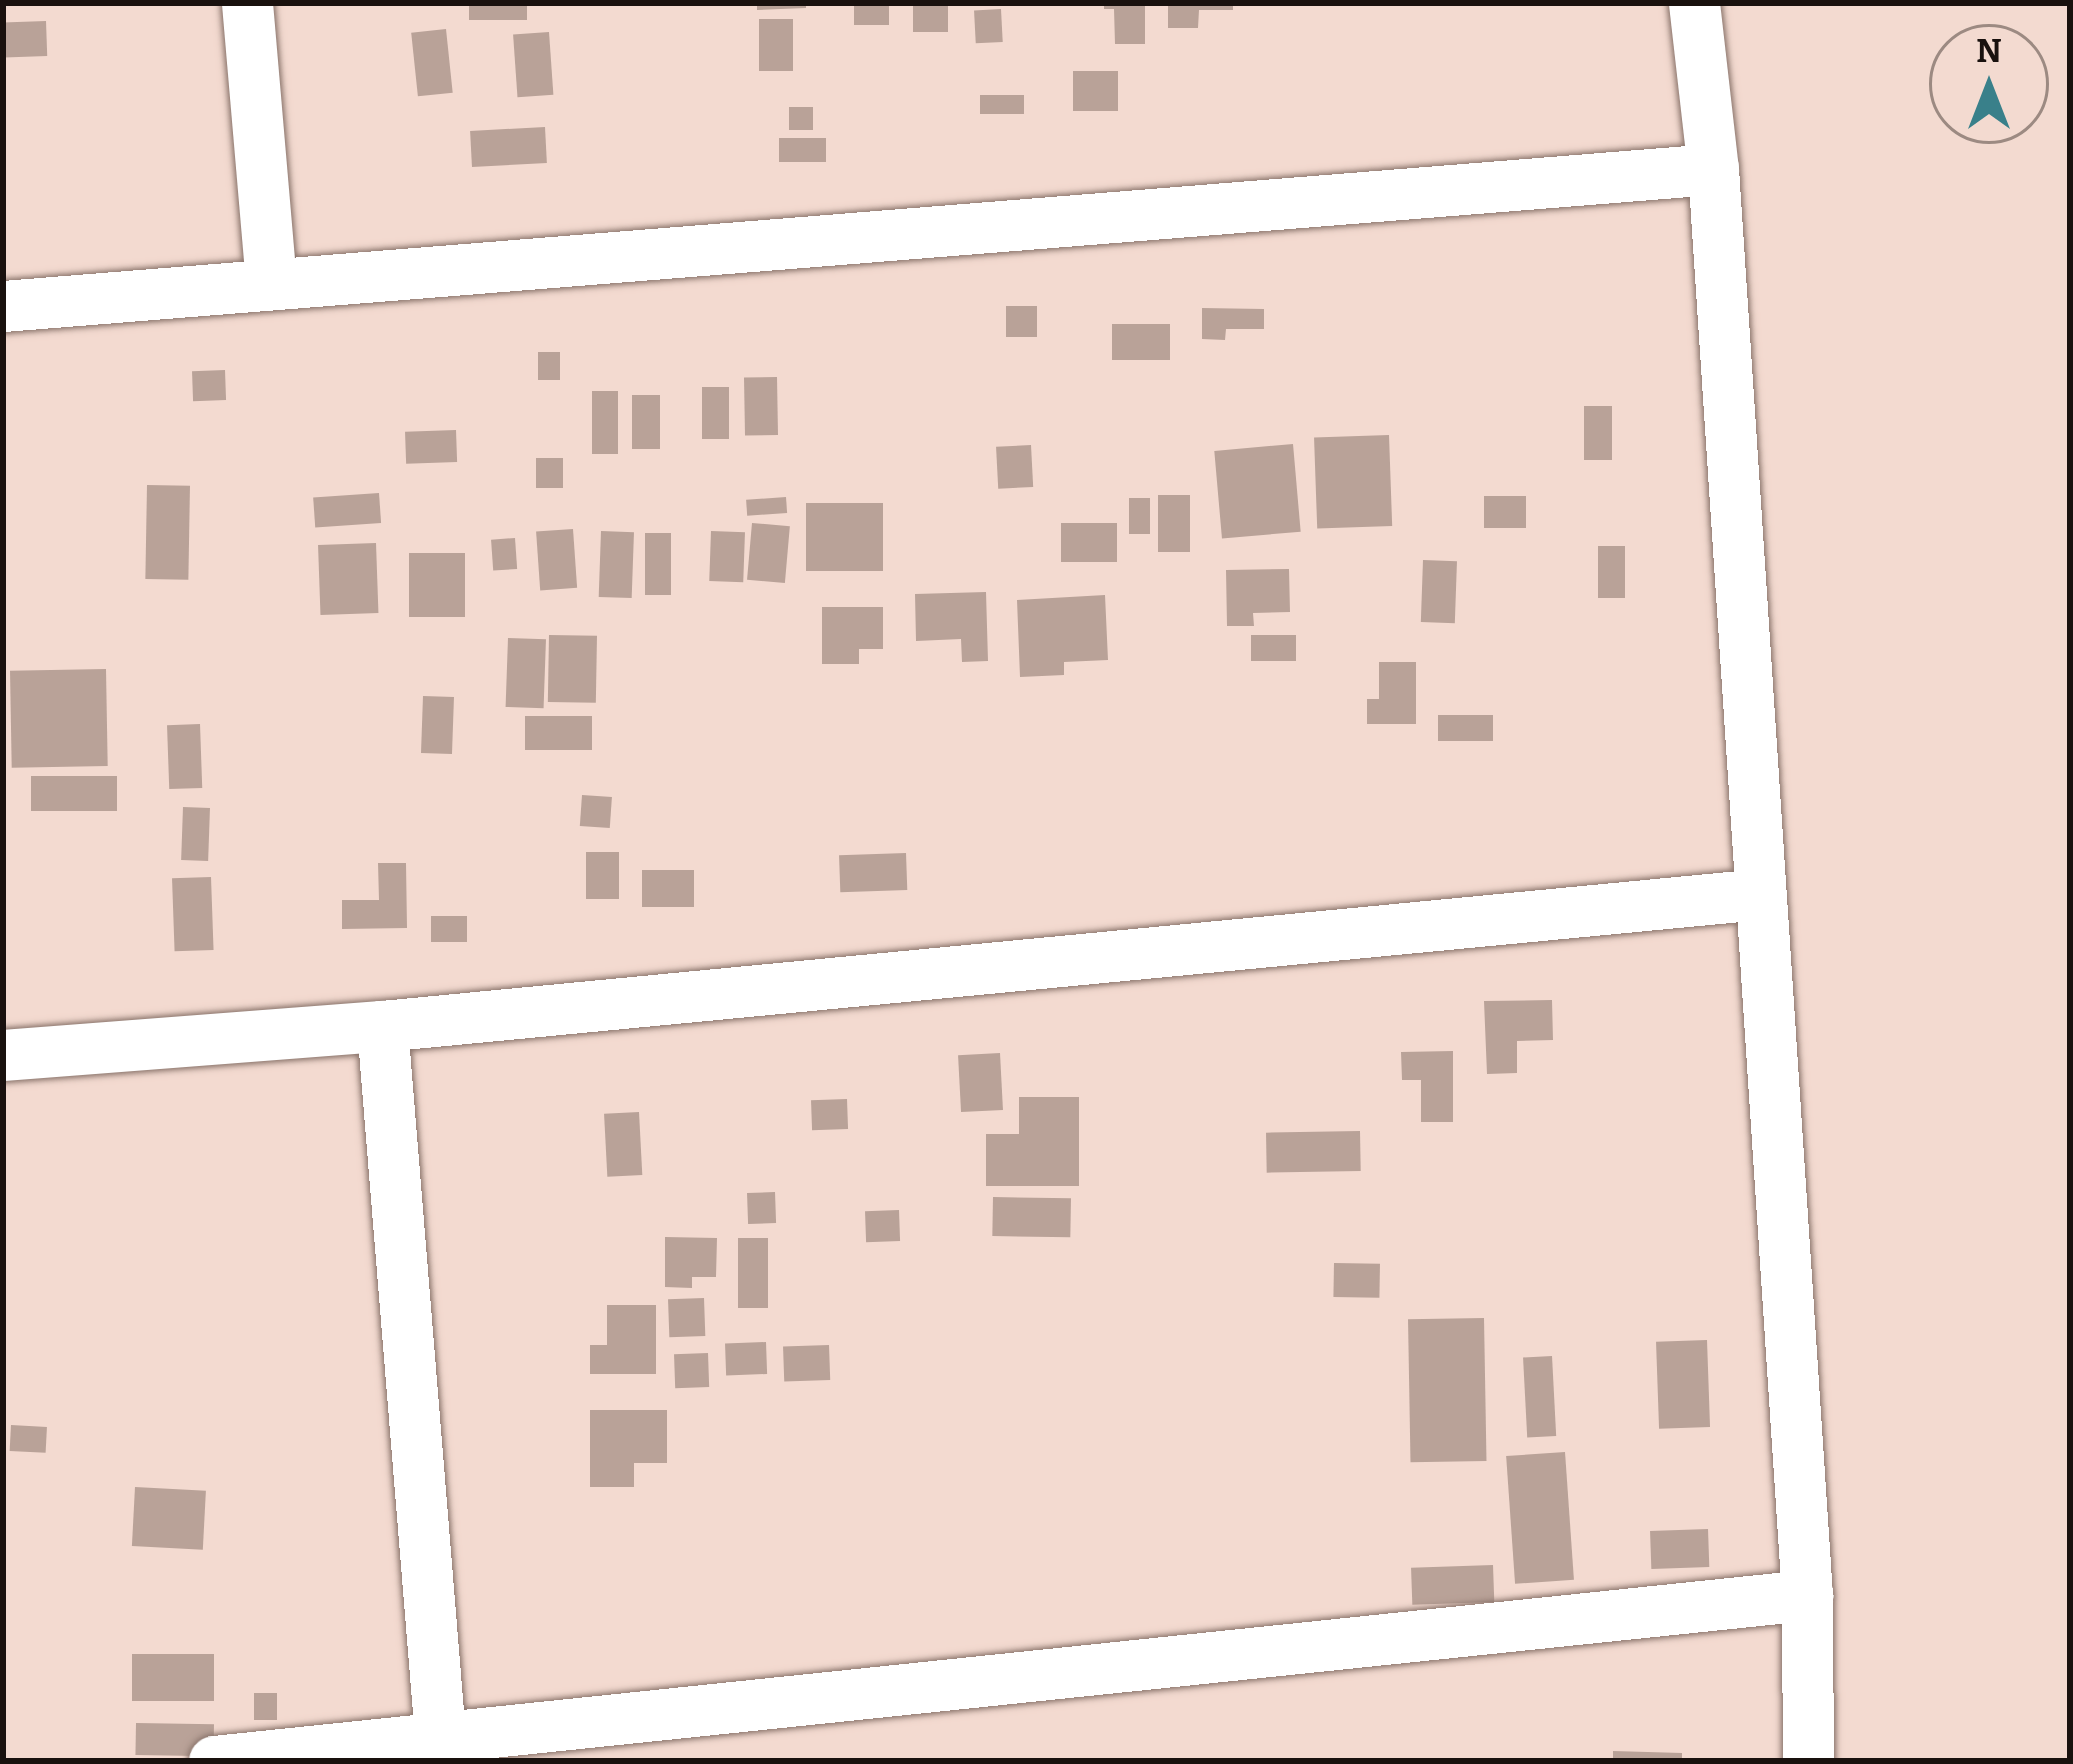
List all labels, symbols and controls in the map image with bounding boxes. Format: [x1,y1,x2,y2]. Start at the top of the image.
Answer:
north arrow [1929,24,2049,144]
text: N [1976,31,2002,71]

